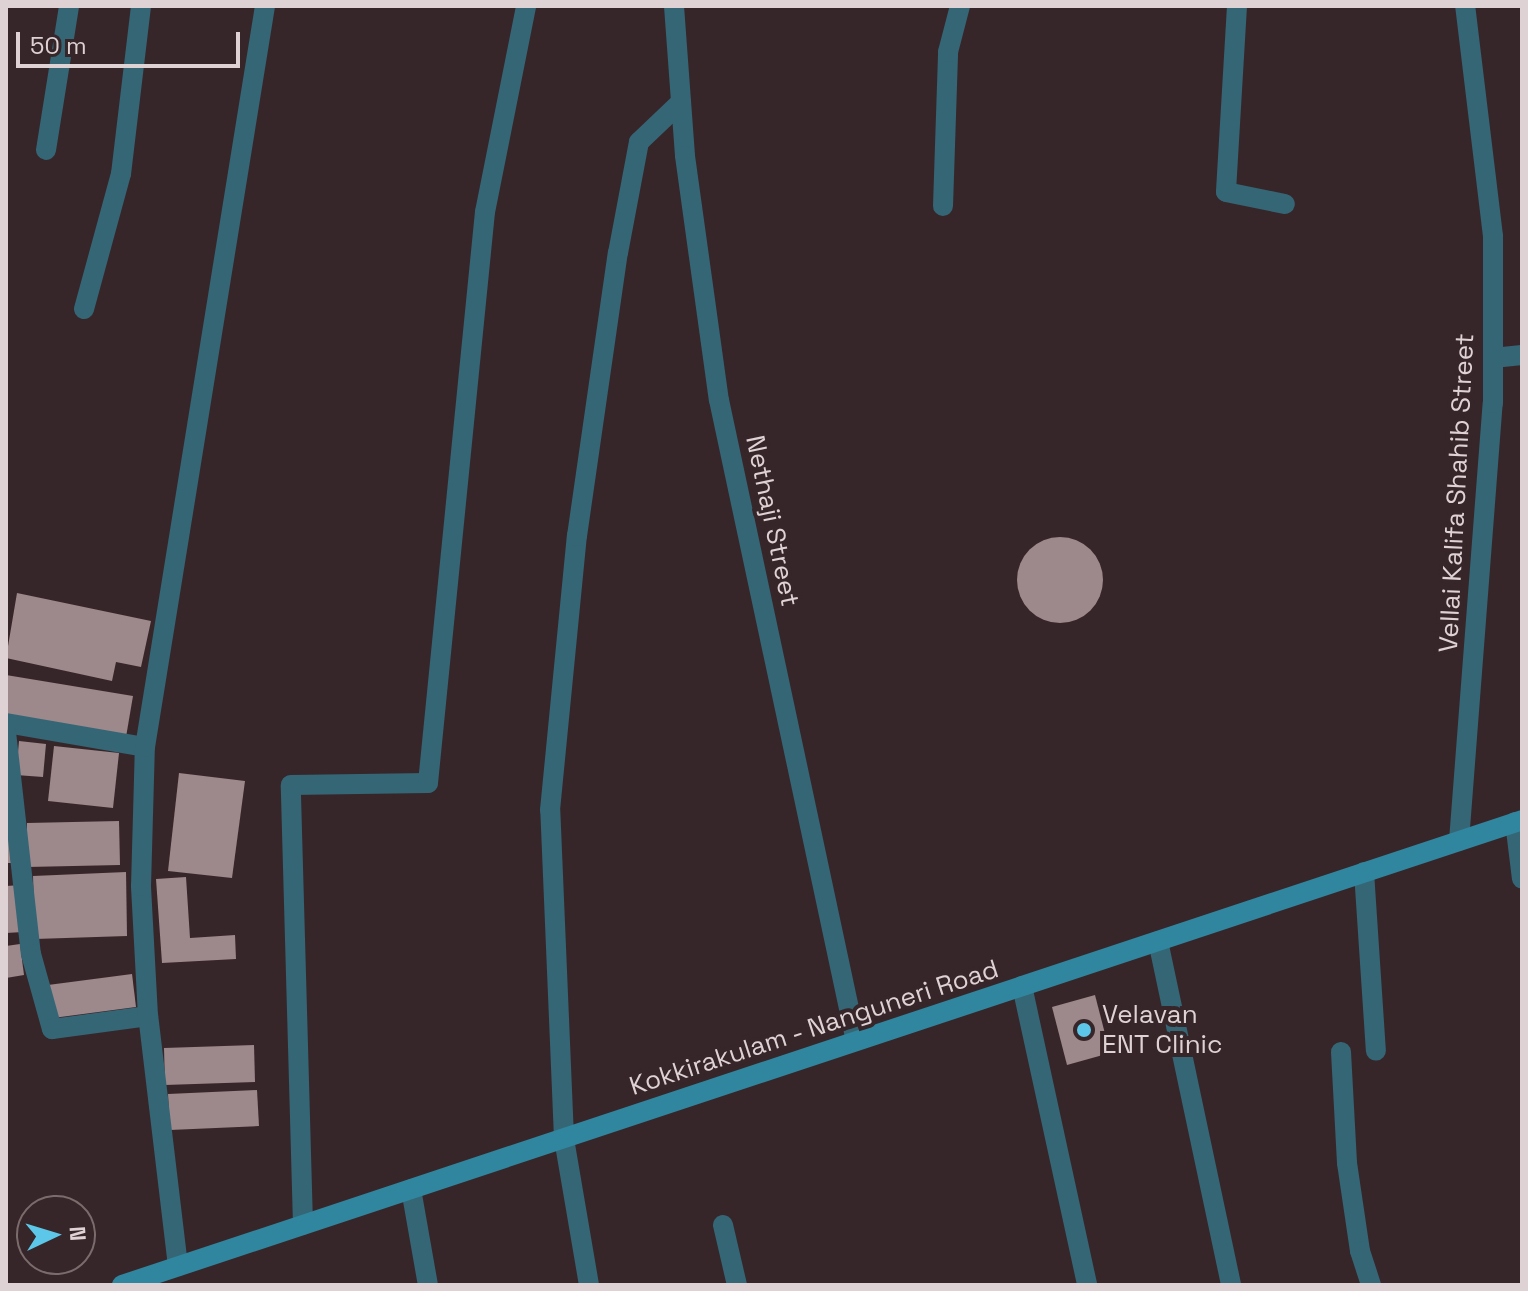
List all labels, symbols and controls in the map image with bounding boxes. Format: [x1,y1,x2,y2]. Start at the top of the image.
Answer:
scale bar [20,16,244,66]
text: 50 m [30,30,87,61]
street label: Vellai Kalifa Shahib Street [1433,333,1481,653]
street label: Nethaji Street [739,433,805,609]
street label: Kokkirakulam - Nanguneri Road [625,953,1003,1103]
place label: Velavan ENT Clinic [1102,999,1223,1060]
marker: Velavan ENT Clinic [1073,1019,1095,1041]
north arrow [16,1195,96,1275]
text: N [63,1225,92,1242]

